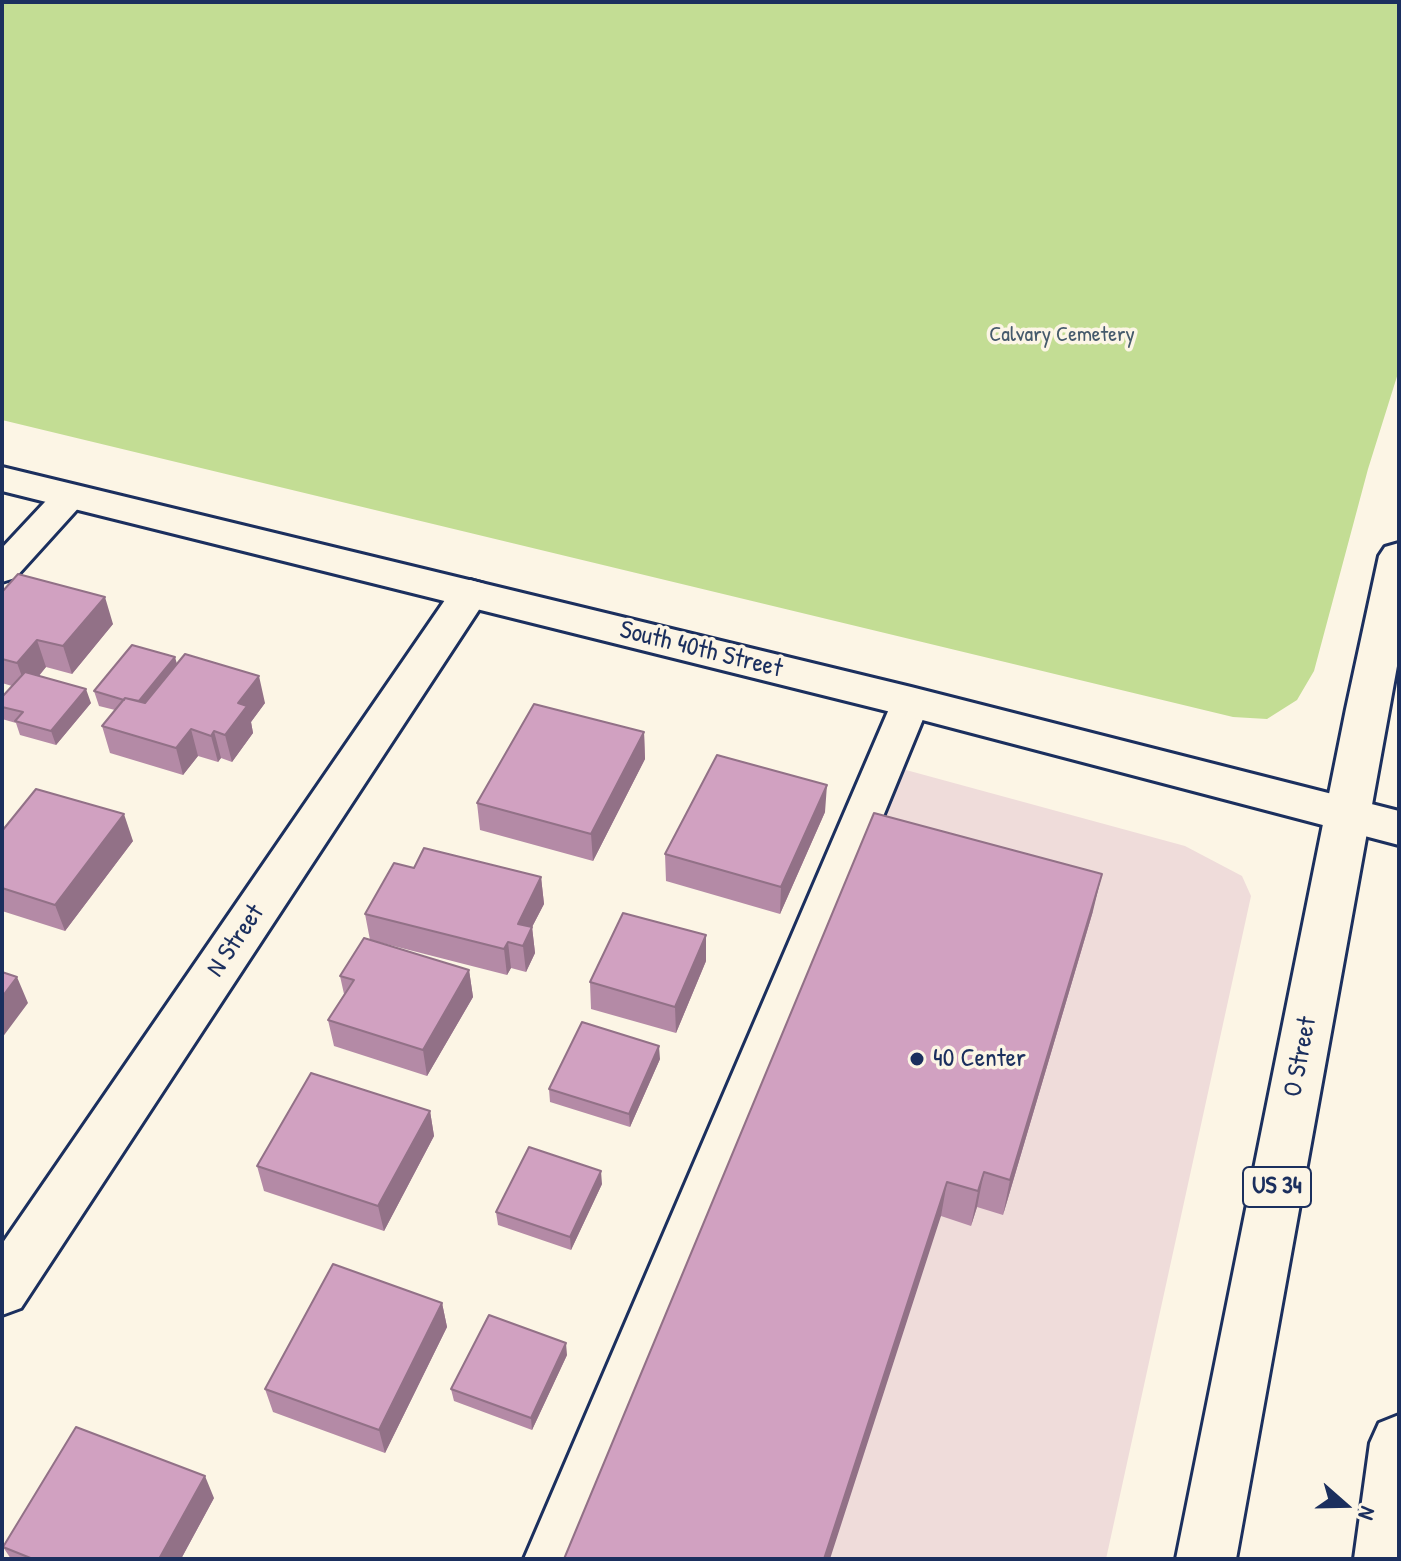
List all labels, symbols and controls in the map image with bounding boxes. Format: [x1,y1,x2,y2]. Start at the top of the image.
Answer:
park label: Calvary Cemetery [989,322,1135,348]
street label: South 40th Street [616,615,786,685]
street label: N Street [201,899,271,983]
street label: O Street [1278,1014,1324,1100]
place label: 40 Center [933,1043,1026,1075]
marker: 40 Center [908,1050,926,1068]
road number: US 34 [1243,1167,1311,1207]
north arrow [1305,1465,1385,1545]
text: N [1351,1503,1384,1524]

